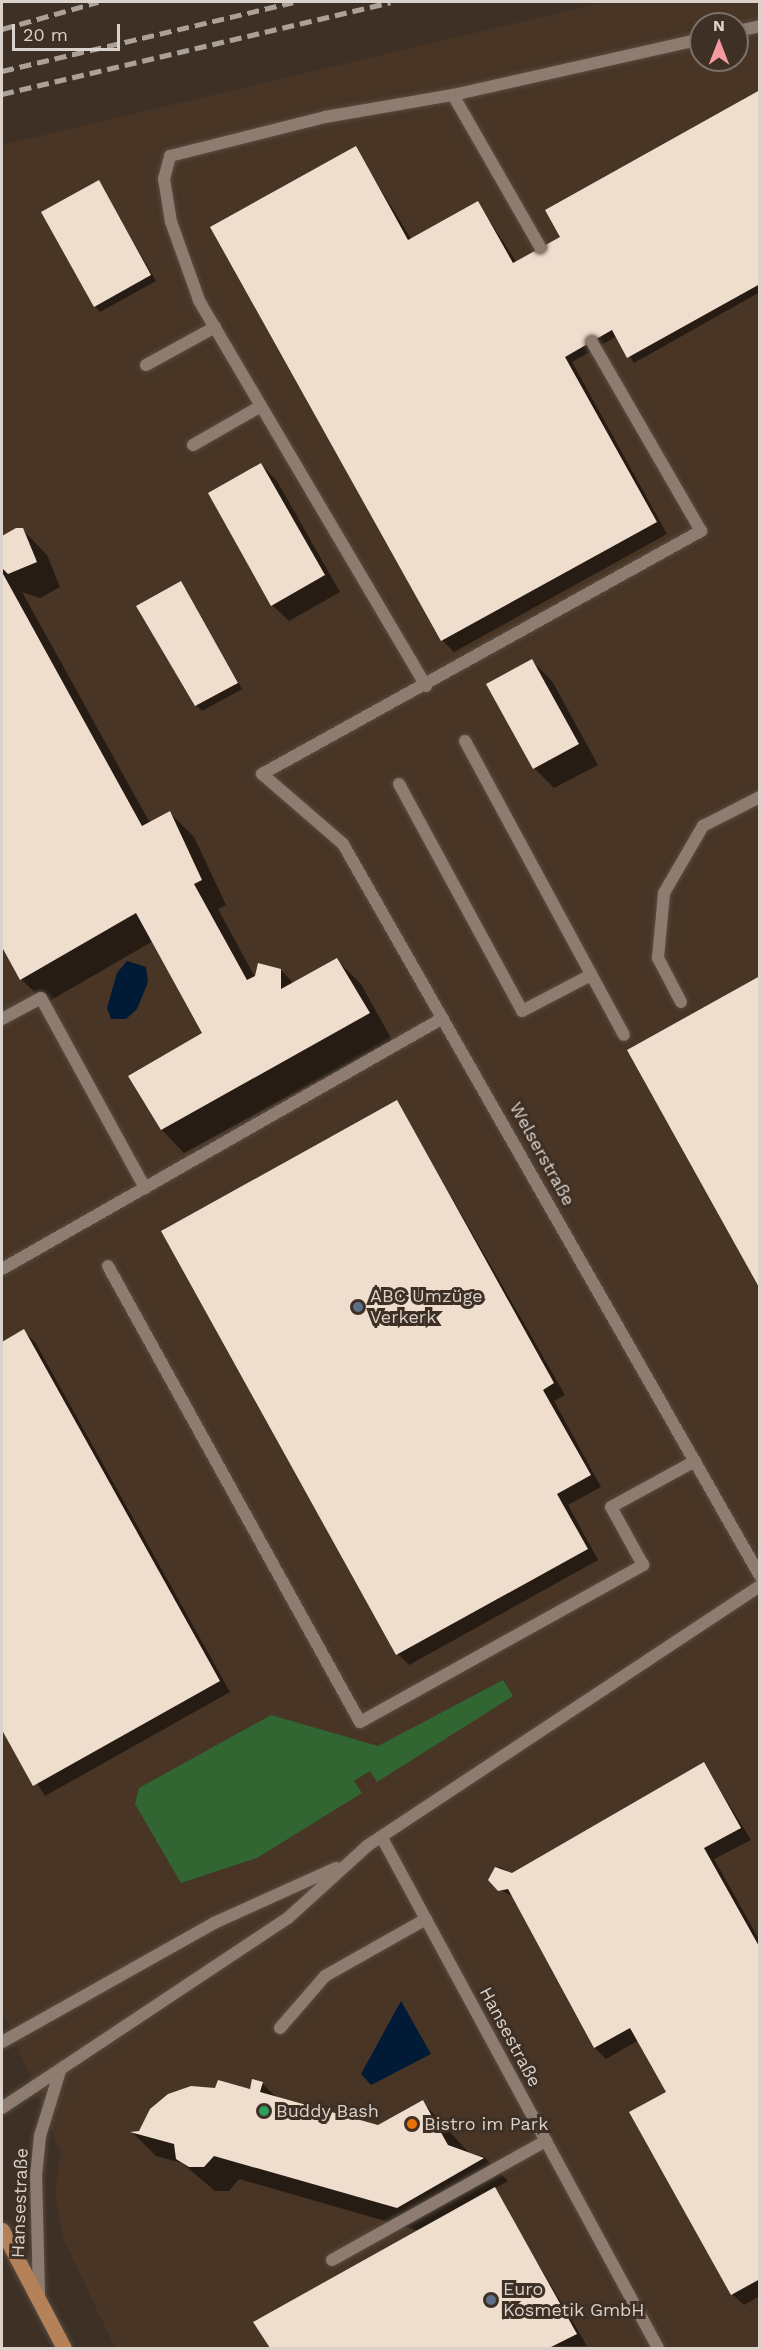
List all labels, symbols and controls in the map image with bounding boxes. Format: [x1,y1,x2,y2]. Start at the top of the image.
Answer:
scale bar [15,12,123,50]
north arrow [689,12,749,72]
text: N [713,16,725,35]
text: 20 m [23,24,68,45]
street label: Welserstraße [505,1098,579,1210]
place label: ABC Umzüge Verkerk [370,1286,483,1328]
marker: ABC Umzüge Verkerk [351,1300,365,1314]
street label: Hansestraße [475,1983,545,2091]
place label: Buddy Bash [276,2100,379,2122]
marker: Buddy Bash [257,2104,271,2118]
place label: Bistro im Park [424,2113,548,2135]
marker: Bistro im Park [405,2117,419,2131]
street label: Hansestraße [7,2148,33,2258]
place label: Euro Kosmetik GmbH [503,2279,645,2322]
marker: Euro Kosmetik GmbH [484,2293,498,2307]

